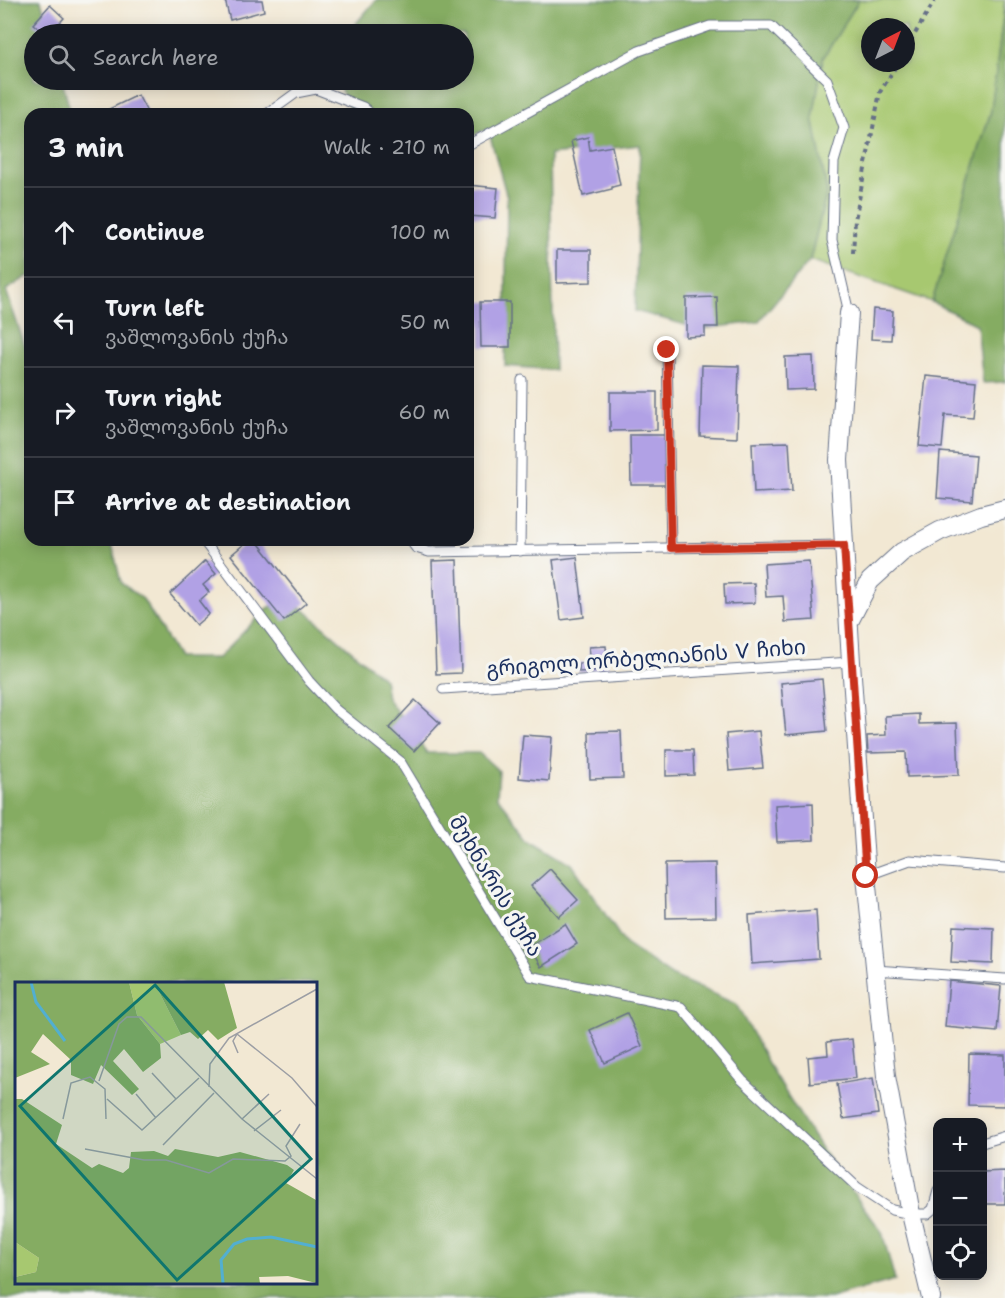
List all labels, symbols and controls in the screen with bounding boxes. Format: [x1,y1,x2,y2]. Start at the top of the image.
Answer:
north arrow [861,18,915,72]
search box [24,24,474,90]
icon: search [45,41,78,74]
text: Search here [93,43,219,72]
text: 3 min [48,130,124,165]
text: Walk · 210 m [324,134,450,160]
icon: ahead [48,216,81,249]
text: Continue [105,218,205,247]
text: 100 m [390,219,450,245]
text: Turn left [105,294,204,323]
icon: left [48,306,81,339]
text: 50 m [400,309,450,335]
text: ვაშლოვანის ქუჩა [105,324,288,350]
route end [653,336,679,362]
text: Turn right [105,384,222,413]
icon: right [48,396,81,429]
text: 60 m [398,399,450,425]
text: ვაშლოვანის ქუჩა [105,414,288,440]
icon: arrive [48,486,81,519]
text: Arrive at destination [105,488,351,517]
street label: გრიგოლ ორბელიანის V ჩიხი [485,633,807,683]
street label: მუხნარის ქუჩა [443,810,549,962]
route start [852,862,878,888]
inset map [15,982,316,1283]
map controls [933,1118,987,1280]
button: + [933,1118,987,1172]
button: − [933,1172,987,1226]
button: locate [933,1226,987,1280]

